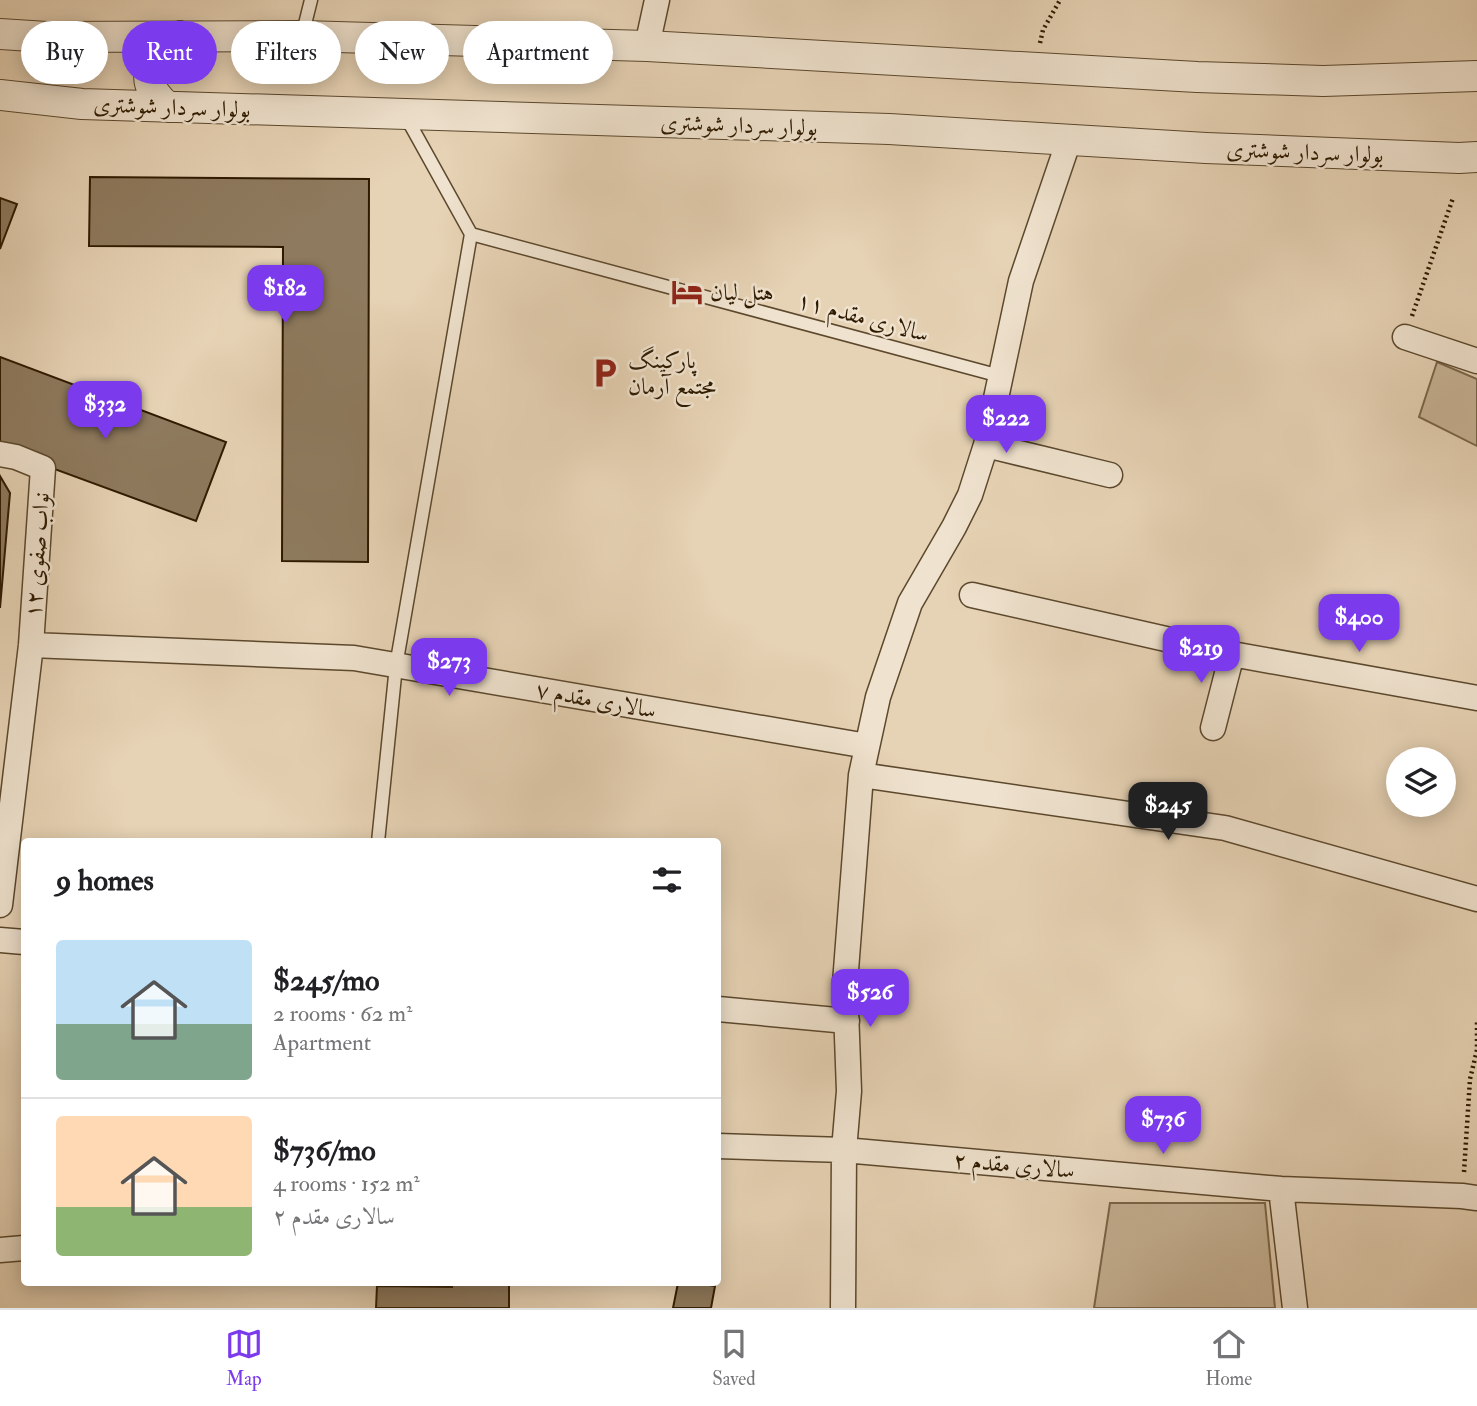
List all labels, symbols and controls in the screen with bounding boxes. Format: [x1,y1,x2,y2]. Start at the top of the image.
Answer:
chip: Buy [21,21,108,84]
chip: Rent [122,21,217,84]
chip: Filters [231,21,341,84]
chip: New [355,21,449,84]
chip: Apartment [463,21,613,84]
street label: بولوار سردار شوشتری [93,90,251,125]
street label: بولوار سردار شوشتری [660,108,818,143]
street label: بولوار سردار شوشتری [1226,135,1384,170]
pin: $182 [244,266,326,325]
text: $182 [263,273,307,302]
hotel icon: هتل لیان [670,275,704,309]
place label: هتل لیان [710,278,774,309]
street label: سالاری مقدم ۱۱ [793,285,932,353]
place label: پارکینگ مجتمع آرمان [628,346,716,407]
parking icon: پارکینگ مجتمع آرمان [588,356,622,390]
pin: $332 [64,382,146,441]
text: $332 [84,389,126,418]
pin: $222 [965,396,1047,455]
text: $222 [982,403,1030,432]
street label: نواب صفوی ۱۲ [18,491,56,619]
pin: $400 [1318,594,1400,654]
text: $400 [1334,602,1384,631]
pin: $219 [1160,626,1242,685]
text: $219 [1179,633,1223,662]
pin: $273 [408,638,490,698]
text: $273 [427,646,471,675]
street label: سالاری مقدم ۷ [533,675,659,730]
map controls [1386,747,1456,817]
button: layers [1386,747,1456,817]
pin: $245 [1127,782,1209,842]
text: $245 [1144,790,1192,819]
icon: filters [648,861,686,899]
text: 9 homes [56,862,154,899]
text: $245/mo [273,962,380,999]
icon: home [112,968,196,1052]
pin: $526 [829,970,911,1029]
text: $526 [847,977,893,1006]
text: 2 rooms · 62 m² [273,999,412,1028]
text: Apartment [273,1028,371,1057]
pin: $736 [1122,1096,1204,1156]
text: $736 [1141,1104,1185,1133]
text: $736/mo [273,1132,376,1169]
icon: home [112,1144,196,1228]
street label: سالاری مقدم ۲ [952,1145,1076,1190]
text: 4 rooms · 152 m² [273,1169,420,1198]
text: سالاری مقدم ۲ [273,1202,395,1231]
tab: Map [225,1325,263,1391]
tab: Saved [712,1325,756,1391]
tab: Home [1205,1325,1252,1391]

